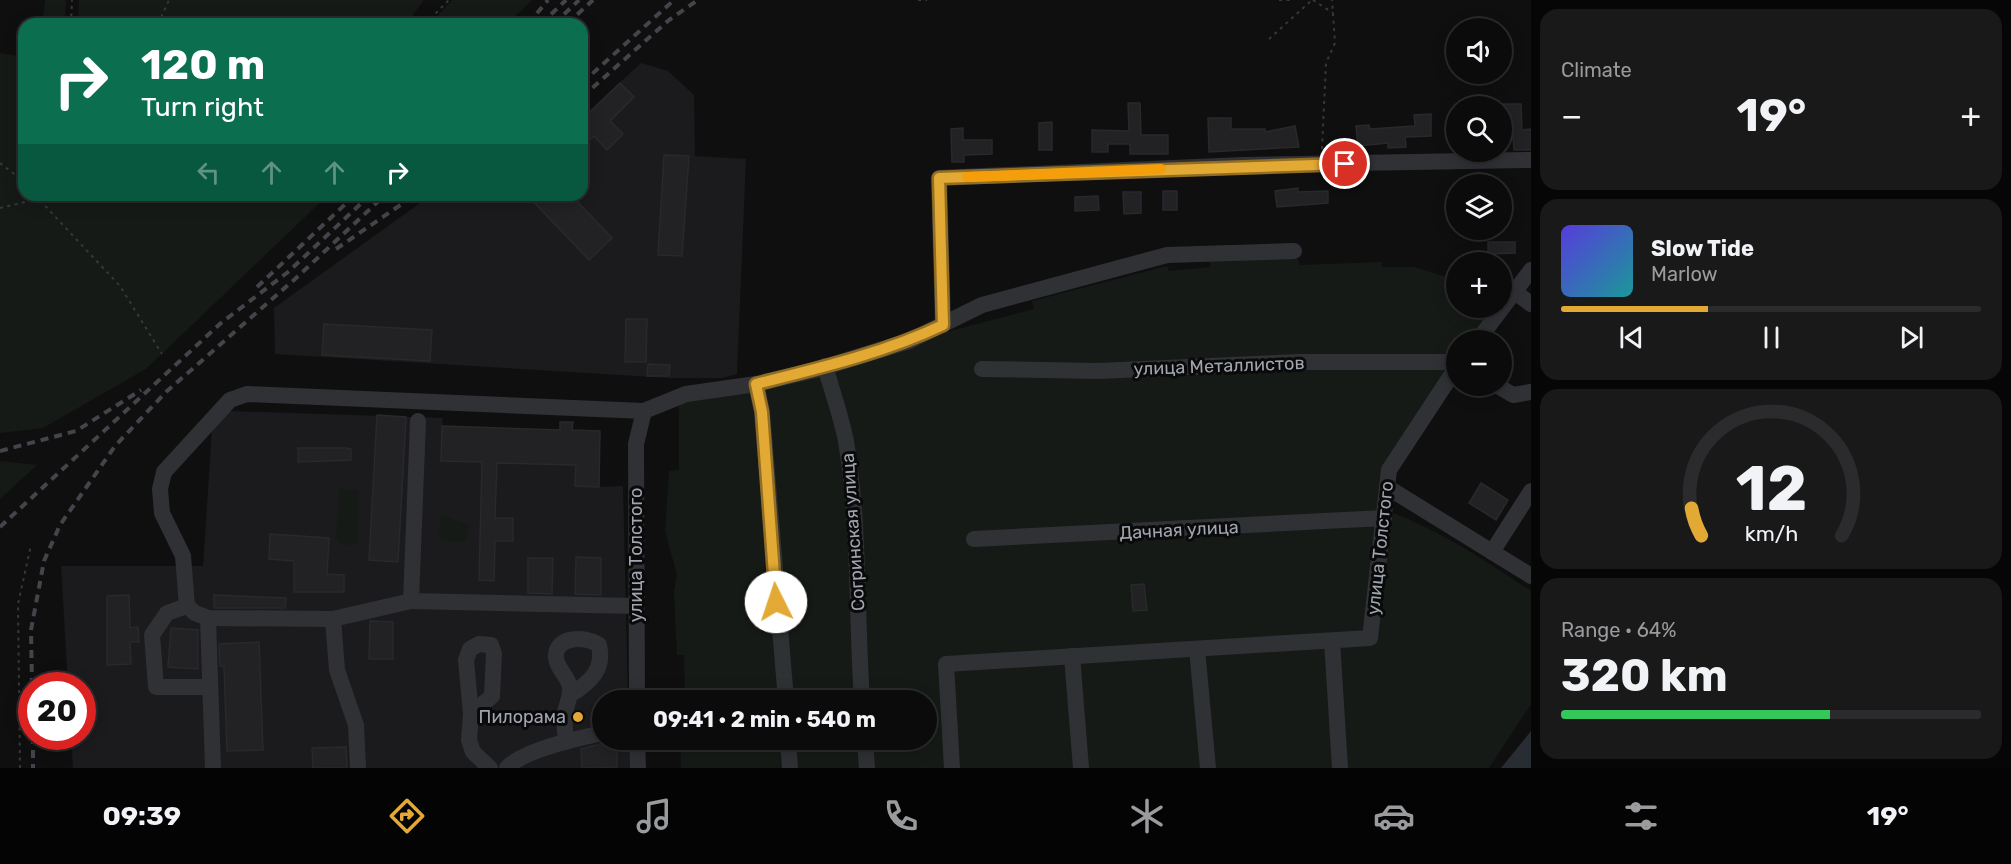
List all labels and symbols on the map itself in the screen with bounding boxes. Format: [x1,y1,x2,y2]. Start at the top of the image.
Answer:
pin [1319,138,1370,189]
street label: улица Металлистов [1133,352,1305,380]
street label: Согринская улица [837,452,869,612]
street label: улица Толстого [1362,480,1398,616]
street label: улица Толстого [625,488,647,622]
street label: Дачная улица [1119,516,1239,544]
position arrow [744,570,808,634]
speed limit sign: 20 [18,672,96,750]
place label: Пилорама [479,706,566,728]
marker: Пилорама [571,710,585,724]

